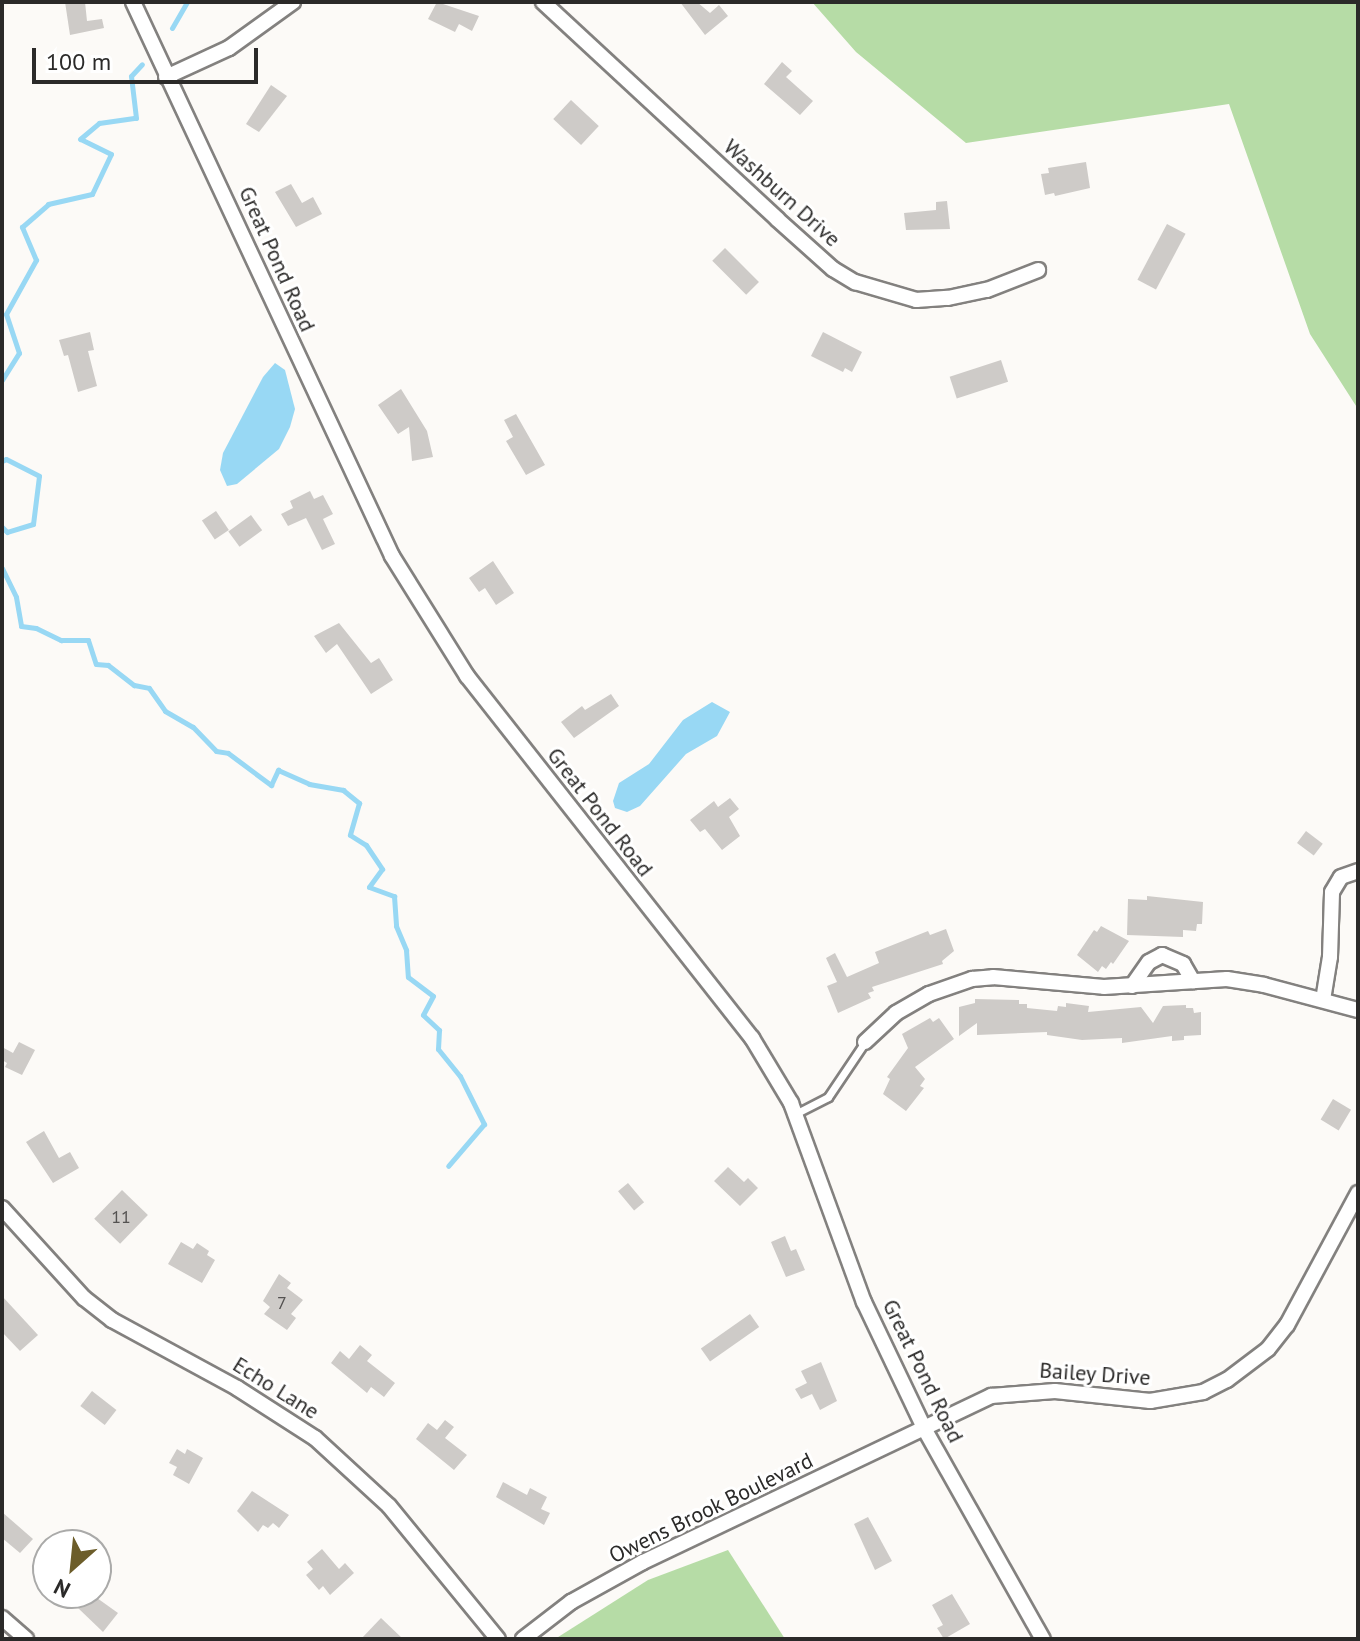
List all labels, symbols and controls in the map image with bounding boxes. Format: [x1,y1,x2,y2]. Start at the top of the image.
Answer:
scale bar [36,32,262,82]
text: 100 m [46,46,111,77]
street label: Washburn Drive [718,134,846,252]
street label: Great Pond Road [233,182,321,336]
street label: Great Pond Road [542,742,658,882]
house number: 11 [111,1206,131,1228]
house number: 7 [277,1292,287,1314]
street label: Great Pond Road [877,1295,969,1447]
street label: Echo Lane [228,1351,324,1425]
street label: Bailey Drive [1038,1357,1152,1391]
street label: Owens Brook Boulevard [605,1447,817,1569]
north arrow [32,1529,112,1609]
text: N [49,1573,75,1604]

